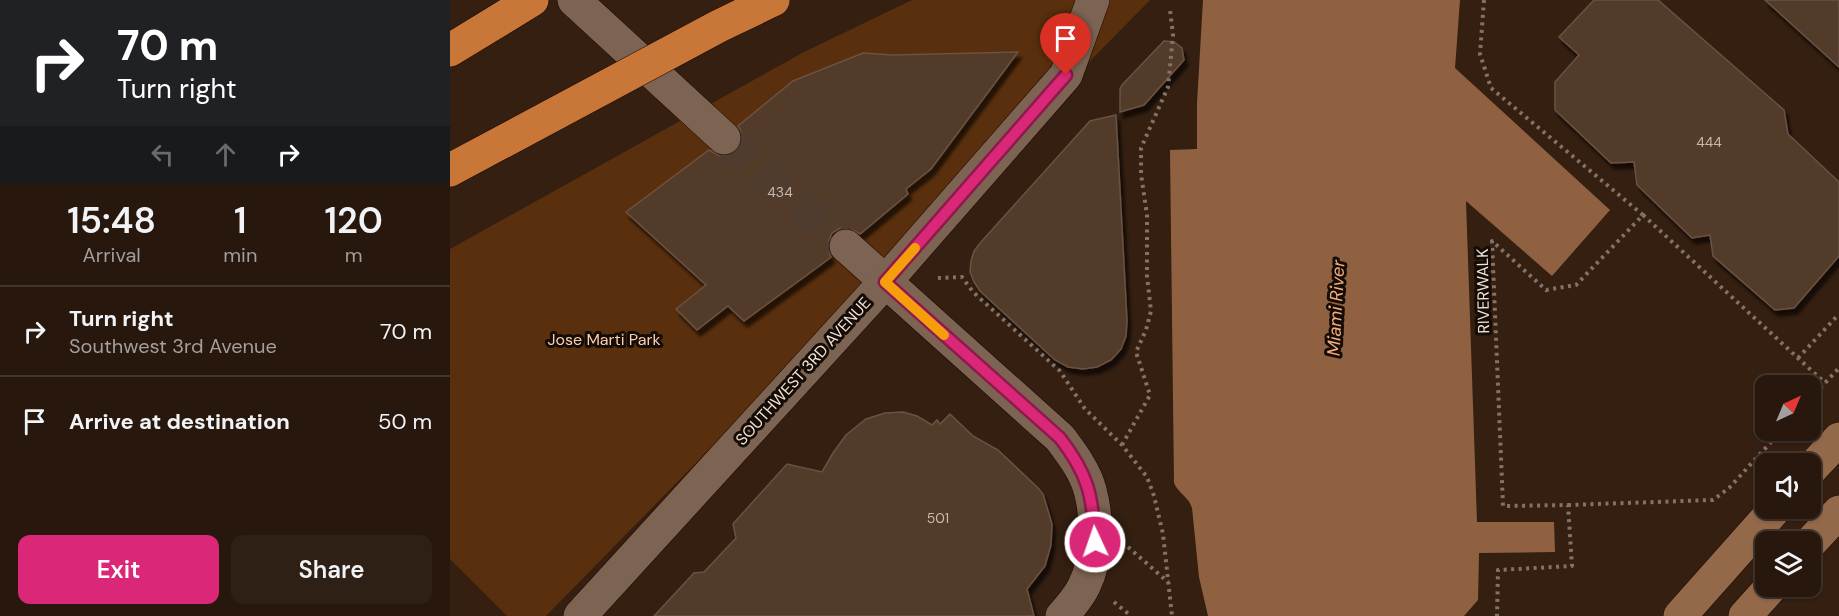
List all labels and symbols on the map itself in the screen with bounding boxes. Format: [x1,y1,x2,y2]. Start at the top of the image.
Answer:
pin [1040,13,1091,75]
house number: 444 [1696,133,1722,151]
house number: 434 [767,183,793,201]
street label: RIVERWALK [1472,248,1494,334]
water label: Miami River [1322,258,1351,357]
street label: SOUTHWEST 3RD AVENUE [731,292,875,450]
park label: Jose Marti Park [548,329,660,350]
north arrow [1755,375,1821,441]
house number: 501 [927,509,949,527]
position arrow [1063,510,1127,574]

